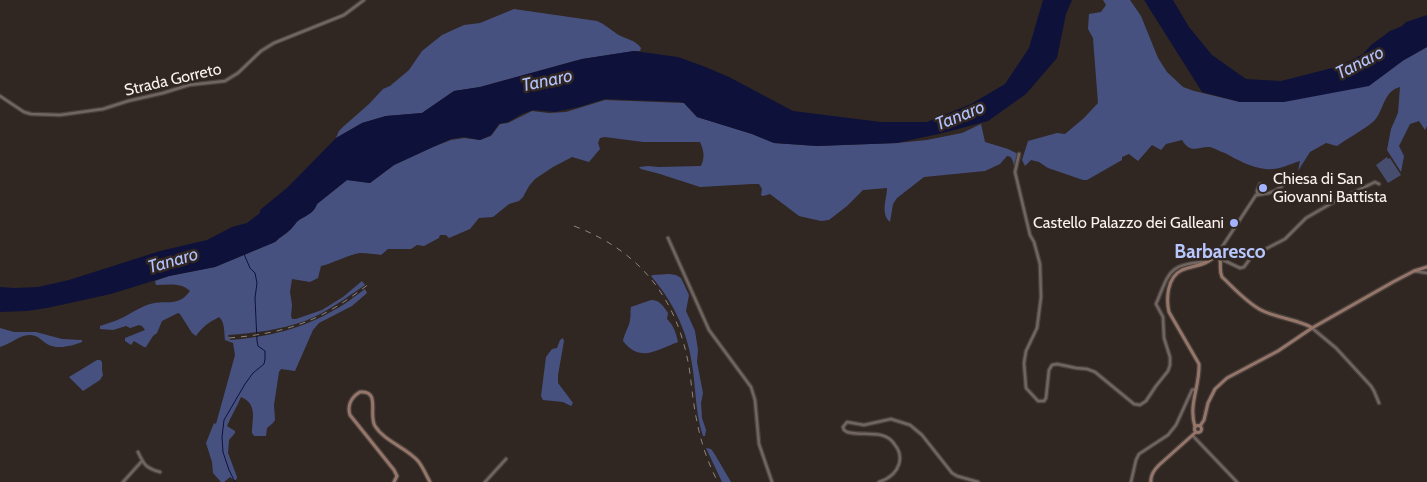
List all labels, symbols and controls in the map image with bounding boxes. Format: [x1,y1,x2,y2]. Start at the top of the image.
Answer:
water label: Tanaro [1332,42,1388,84]
street label: Strada Gorreto [123,60,223,100]
water label: Tanaro [520,65,574,97]
water label: Tanaro [932,96,988,136]
place label: Chiesa di San Giovanni Battista [1273,169,1387,207]
marker: Chiesa di San Giovanni Battista [1257,182,1269,194]
place label: Castello Palazzo dei Galleani [1033,213,1224,233]
marker: Castello Palazzo dei Galleani [1228,217,1240,229]
district label: Barbaresco [1174,241,1266,263]
water label: Tanaro [145,244,201,278]

